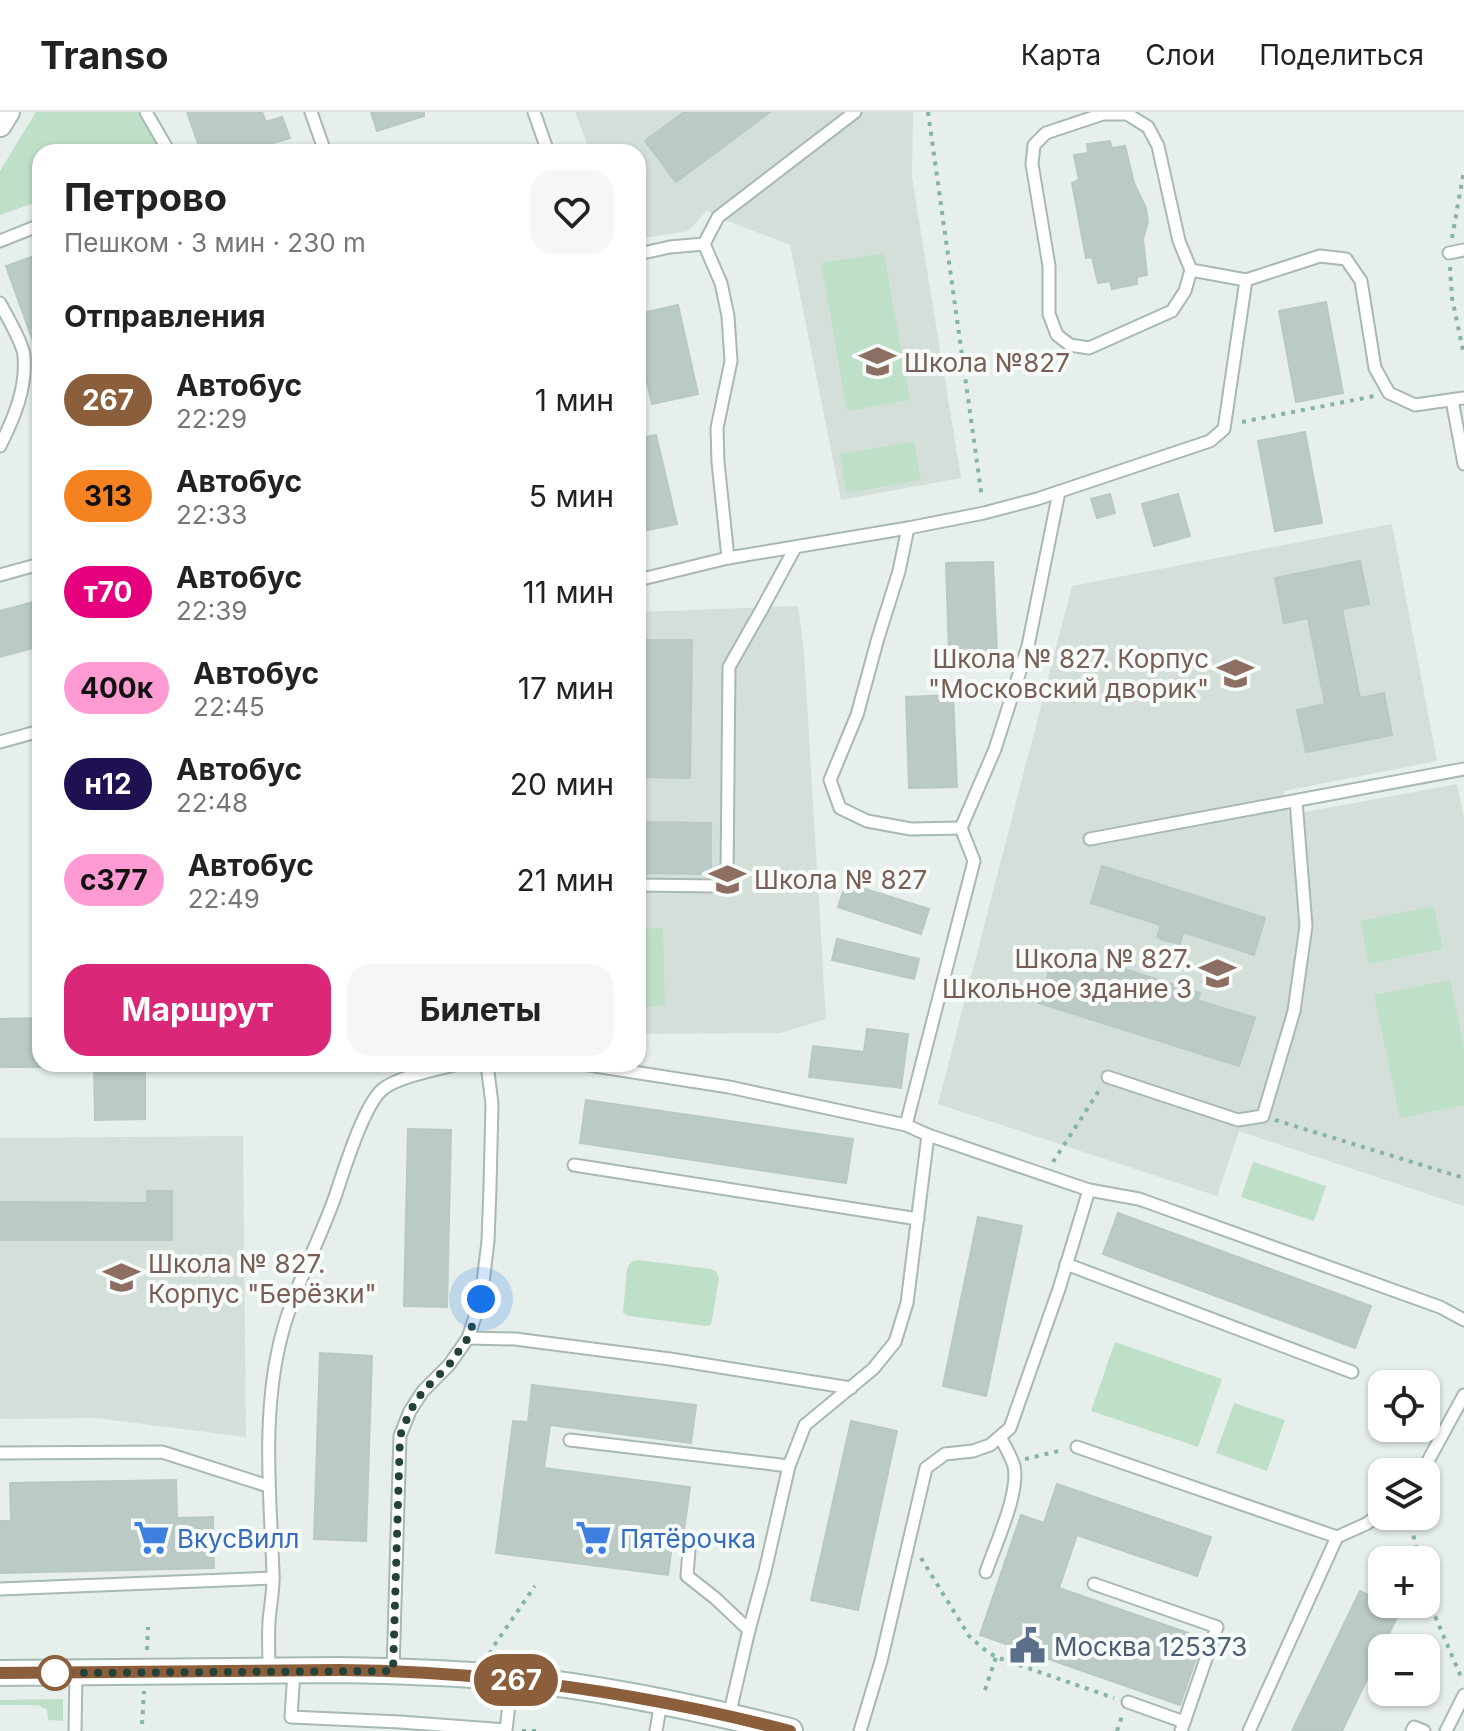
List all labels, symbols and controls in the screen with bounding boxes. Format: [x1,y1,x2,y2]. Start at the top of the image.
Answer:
text: Transo [40,32,168,78]
text: Карта [1021,38,1101,72]
text: Слои [1145,38,1215,72]
text: Поделиться [1259,38,1424,72]
button: heart [530,170,614,254]
text: Петрово [64,174,227,220]
text: Пешком · 3 мин · 230 m [64,227,366,258]
text: Отправления [64,298,266,334]
school or university icon: Школа №827 [859,343,897,381]
place label: Школа №827 [904,347,1070,378]
text: Автобус [176,367,302,403]
text: 1 мин [535,382,614,418]
text: 267 [82,383,134,417]
text: 22:29 [176,403,247,434]
text: Автобус [176,463,302,499]
text: 5 мин [529,478,614,514]
text: 313 [84,479,132,513]
text: 22:33 [176,499,247,530]
text: Автобус [176,559,302,595]
text: 11 мин [523,574,614,610]
text: т70 [83,575,133,609]
text: 22:39 [176,595,247,626]
place label: Школа № 827. Корпус "Московский дворик" [928,643,1209,704]
school or university icon: Школа № 827. Корпус "Московский дворик" [1216,654,1254,692]
text: Автобус [193,655,319,691]
text: 17 мин [518,670,614,706]
text: 400к [80,671,153,705]
text: 22:45 [193,691,265,722]
text: Автобус [176,751,302,787]
text: 20 мин [510,766,614,802]
text: н12 [84,767,132,801]
text: 22:48 [176,787,248,818]
text: Автобус [188,847,314,883]
school or university icon: Школа № 827 [709,860,747,898]
text: 21 мин [516,862,614,898]
text: с377 [80,863,148,897]
place label: Школа № 827 [754,864,927,895]
text: 22:49 [188,883,260,914]
place label: Школа № 827. Школьное здание 3 [942,943,1192,1004]
school or university icon: Школа № 827. Школьное здание 3 [1199,954,1237,992]
button: Маршрут [64,964,331,1056]
button: Билеты [347,964,614,1056]
place label: Школа № 827. Корпус "Берёзки" [148,1248,377,1309]
school or university icon: Школа № 827. Корпус "Берёзки" [103,1259,141,1297]
your location [461,1279,501,1319]
map controls [1368,1370,1440,1706]
button: locate [1368,1370,1440,1442]
button: layers [1368,1458,1440,1530]
supermarket icon: ВкусВилл [132,1519,170,1557]
supermarket icon: Пятёрочка [575,1519,613,1557]
place label: ВкусВилл [177,1523,299,1554]
place label: Пятёрочка [620,1523,756,1554]
button: + [1368,1546,1440,1618]
public building icon: Москва 125373 [1009,1627,1047,1665]
place label: Москва 125373 [1054,1631,1247,1662]
button: − [1368,1634,1440,1706]
line badge: 267 [470,1654,562,1706]
unlabelled marker [38,1656,72,1690]
text: 267 [490,1663,542,1697]

